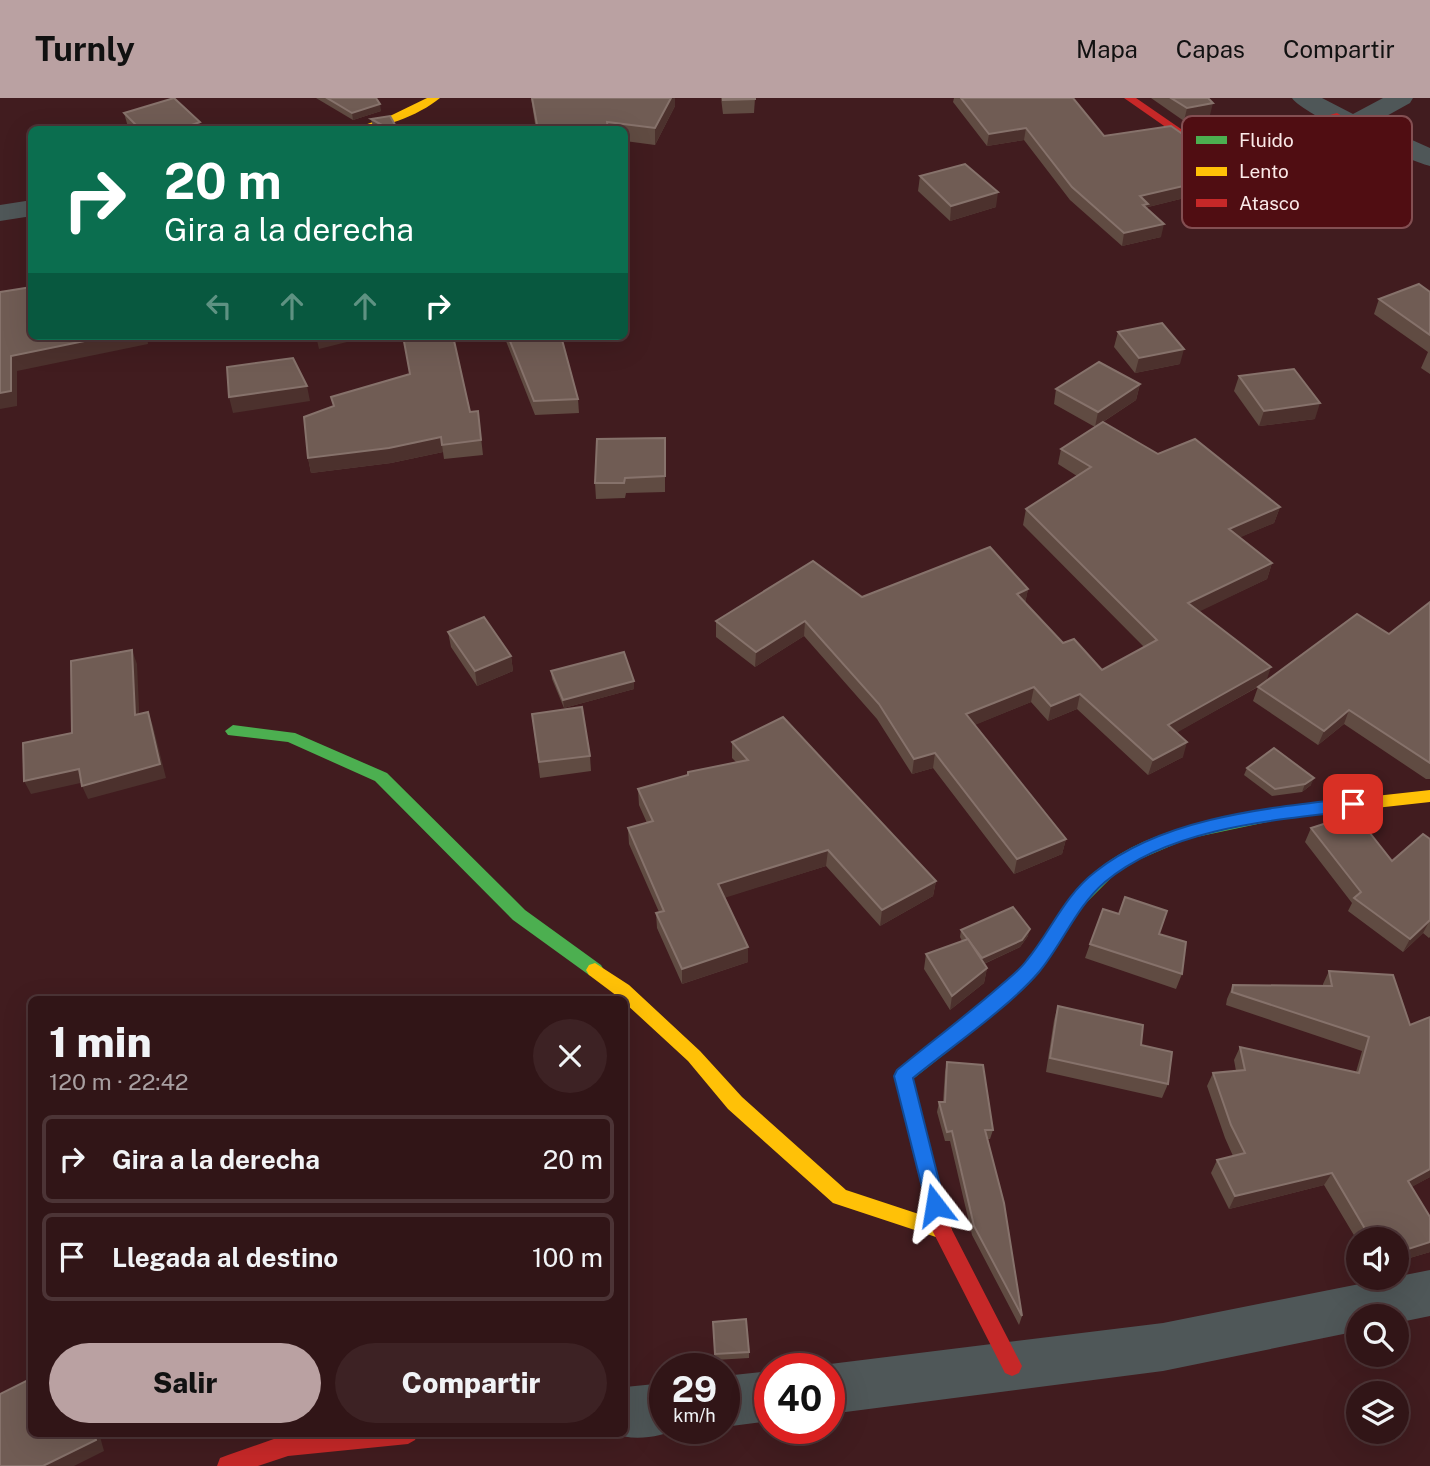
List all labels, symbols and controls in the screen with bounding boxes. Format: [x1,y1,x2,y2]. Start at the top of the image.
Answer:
text: Turnly [35,30,135,68]
text: Mapa [1076,35,1138,63]
text: Capas [1176,35,1245,63]
text: Compartir [1283,35,1395,63]
legend [1182,116,1412,228]
text: Fluido [1239,129,1294,151]
text: 20 m [164,152,282,210]
icon: right [49,154,140,245]
text: Lento [1239,160,1289,182]
text: Atasco [1239,192,1300,214]
text: Gira a la derecha [164,211,414,248]
icon: left [200,287,238,325]
icon: ahead [273,287,311,325]
icon: ahead [346,287,384,325]
icon: right [419,287,457,325]
pin [1323,774,1383,834]
icon: arrive [1334,785,1372,823]
text: 1 min [49,1017,152,1066]
button: close [533,1019,607,1093]
text: 120 m · 22:42 [49,1068,189,1095]
icon: right [53,1140,91,1178]
text: Gira a la derecha [112,1144,320,1175]
text: 20 m [543,1144,603,1175]
position arrow [898,1168,972,1242]
map controls [1346,1227,1409,1444]
button: sound [1346,1227,1409,1290]
icon: arrive [53,1238,91,1276]
text: Llegada al destino [112,1242,338,1273]
text: 100 m [532,1242,603,1273]
button: search [1346,1304,1409,1367]
button: Salir [49,1343,321,1423]
button: Compartir [335,1343,607,1423]
speed limit sign: 40 [754,1353,845,1444]
text: 29 [672,1369,717,1410]
button: layers [1346,1381,1409,1444]
text: km/h [673,1405,716,1426]

